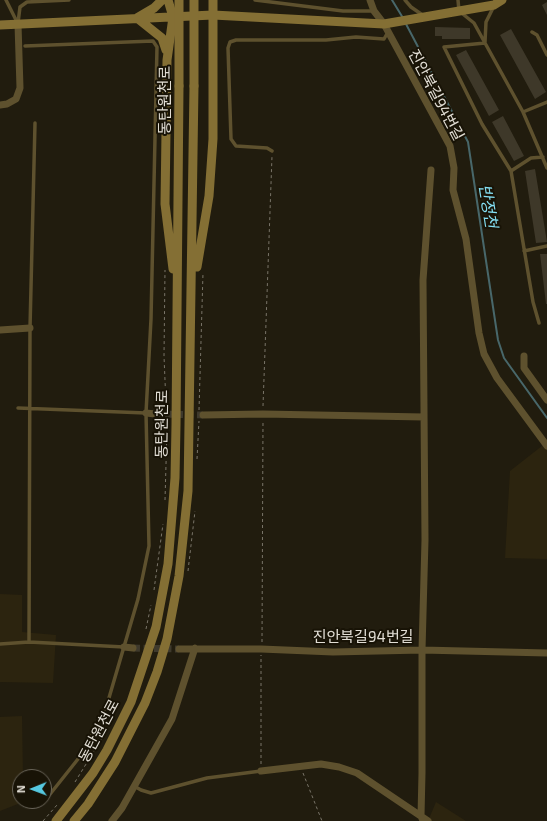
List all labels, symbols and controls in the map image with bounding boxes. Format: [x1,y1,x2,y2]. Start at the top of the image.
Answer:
street label: 진안북길94번길 [404,46,468,144]
street label: 동탄원천로 [156,66,174,134]
water label: 반정천 [475,183,501,229]
street label: 동탄원천로 [152,389,172,459]
street label: 진안북길94번길 [313,628,413,646]
street label: 동탄원천로 [75,696,123,766]
north arrow [12,769,52,809]
text: N [14,785,27,793]

